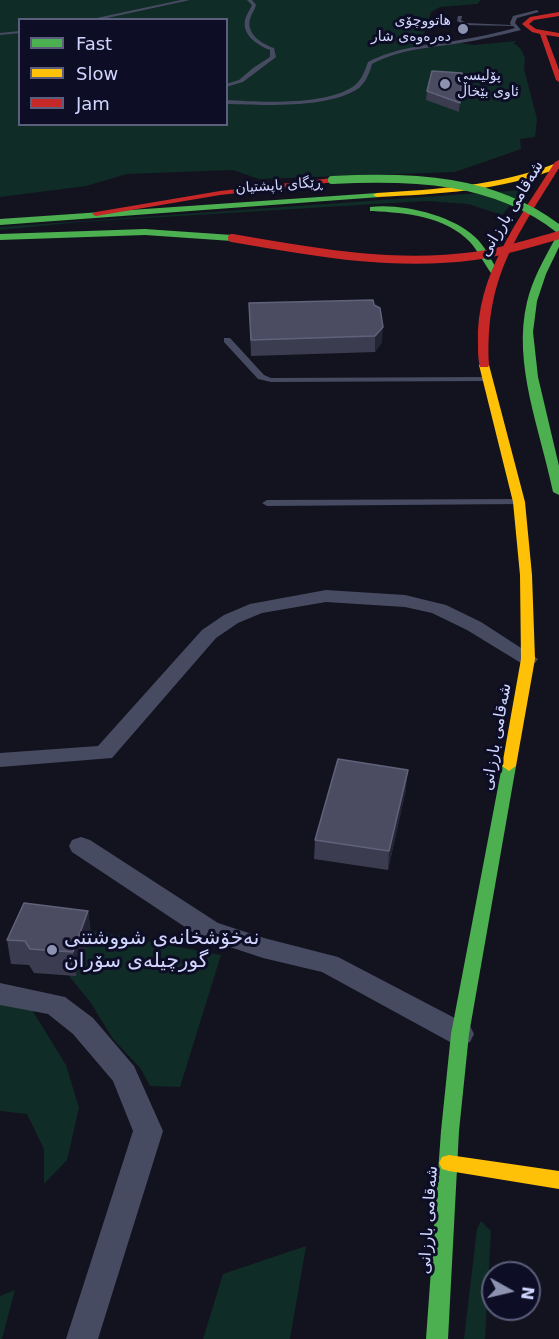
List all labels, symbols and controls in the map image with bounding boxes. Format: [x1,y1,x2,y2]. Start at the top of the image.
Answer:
place label: هاتووچۆی دەرەوەی شار [371,13,451,46]
legend [18,18,228,126]
marker: هاتووچۆی دەرەوەی شار [456,22,470,36]
text: Fast [76,33,112,54]
text: Slow [76,63,118,84]
place label: پۆلیسی ئاوی بێخاڵ [457,68,519,100]
marker: پۆلیسی ئاوی بێخاڵ [438,77,452,91]
text: Jam [76,93,110,114]
street label: شەقامی بارزانی [476,158,548,260]
street label: ڕێگای باپشتیان [235,175,323,197]
street label: شەقامی بارزانی [478,682,516,792]
place label: نەخۆشخانەی شووشتنی گورچیلەی سۆران [64,927,259,974]
marker: نەخۆشخانەی شووشتنی گورچیلەی سۆران [45,943,59,957]
street label: شەقامی بارزانی [416,1165,442,1275]
north arrow [481,1261,541,1321]
text: N [517,1285,538,1301]

